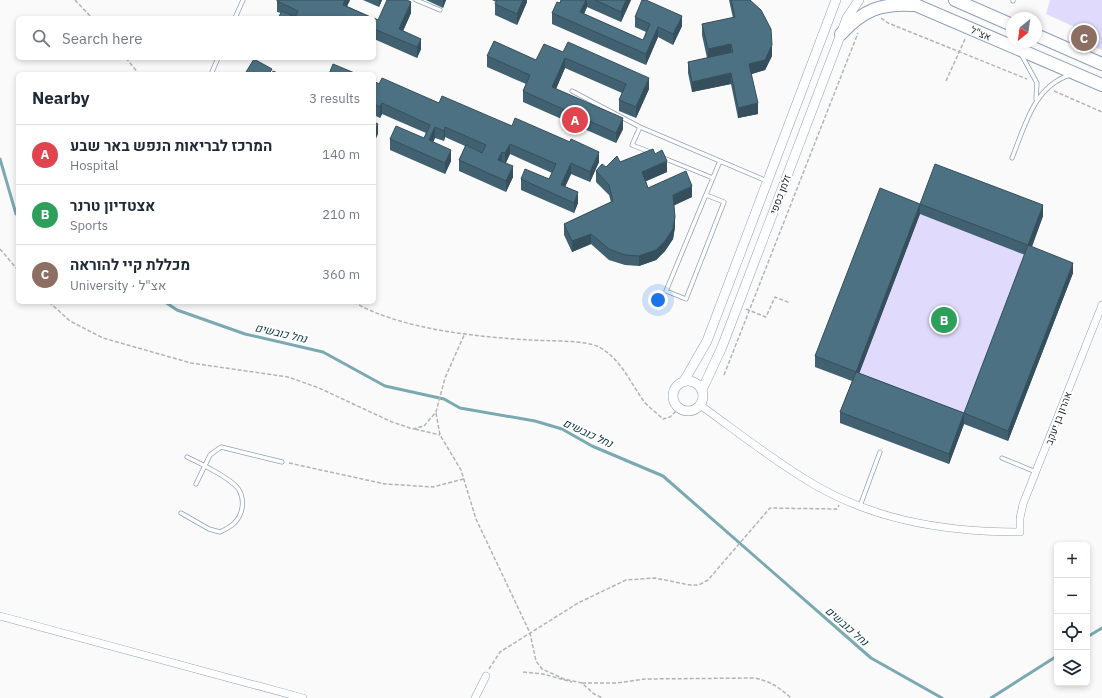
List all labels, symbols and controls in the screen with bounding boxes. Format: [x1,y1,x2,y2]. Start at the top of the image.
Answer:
north arrow [1006,12,1042,48]
search box [16,16,376,60]
street label: אצ"ל [968,23,993,44]
pin: C [1071,23,1097,53]
icon: search [30,27,52,49]
text: Search here [62,29,142,48]
text: Nearby [32,87,90,109]
text: 3 results [309,90,360,107]
pin: A [562,105,588,135]
text: המרכז לבריאות הנפש באר שבע [70,136,272,155]
text: A [41,146,49,163]
text: 140 m [322,146,360,163]
text: Hospital [70,157,119,174]
street label: זלמן כספי [767,172,794,216]
text: אצטדיון טרנר [70,196,155,215]
text: B [41,206,49,223]
text: 210 m [322,206,360,223]
text: Sports [70,217,108,234]
text: מכללת קיי להוראה [70,255,190,274]
text: C [41,266,49,283]
text: 360 m [322,266,360,283]
text: University · אצ"ל [70,277,166,294]
your location [648,290,668,310]
pin: B [931,305,957,335]
water label: נחל כובשים [254,320,309,346]
street label: אהרון בן יעקב [1042,390,1075,447]
water label: נחל כובשים [561,415,616,451]
map controls [1054,542,1090,686]
button: + [1054,542,1090,578]
button: − [1054,578,1090,614]
water label: נחל כובשים [822,603,872,649]
button: locate [1054,614,1090,650]
button: layers [1054,650,1090,686]

